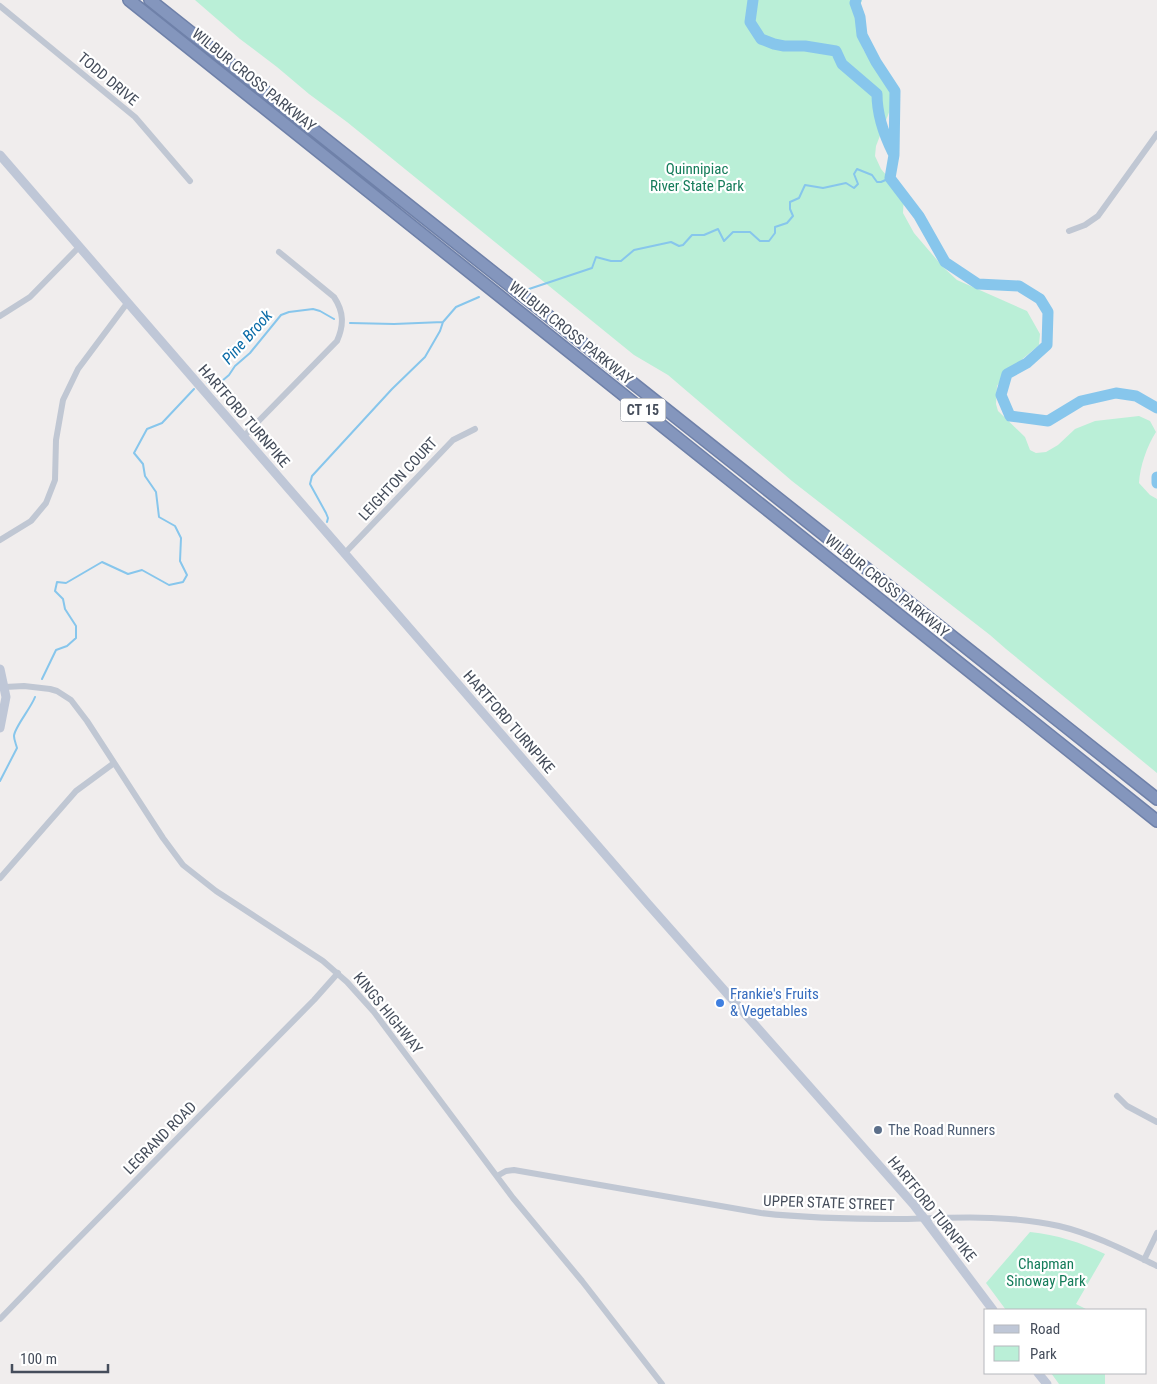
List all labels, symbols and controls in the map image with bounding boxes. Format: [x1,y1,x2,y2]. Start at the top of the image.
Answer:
street label: WILBUR CROSS PARKWAY [189,25,320,135]
street label: TODD DRIVE [74,49,142,109]
park label: Quinnipiac River State Park [650,160,744,195]
street label: WILBUR CROSS PARKWAY [506,278,637,388]
water label: Pine Brook [218,305,277,368]
street label: HARTFORD TURNPIKE [194,361,294,471]
road number: CT 15 [620,398,666,422]
street label: LEIGHTON COURT [355,434,441,524]
street label: WILBUR CROSS PARKWAY [822,531,953,641]
street label: HARTFORD TURNPIKE [459,667,559,777]
street label: KINGS HIGHWAY [350,969,426,1057]
place label: Frankie's Fruits & Vegetables [730,985,819,1020]
marker: Frankie's Fruits & Vegetables [714,997,726,1009]
street label: LEGRAND ROAD [120,1098,200,1178]
place label: The Road Runners [888,1121,995,1139]
marker: The Road Runners [872,1124,884,1136]
street label: HARTFORD TURNPIKE [884,1153,980,1265]
street label: UPPER STATE STREET [763,1192,895,1214]
park label: Chapman Sinoway Park [1006,1255,1086,1290]
legend [984,1309,1147,1374]
text: Road [1030,1320,1060,1338]
scale bar [12,1342,109,1374]
text: Park [1030,1345,1057,1363]
text: 100 m [20,1350,57,1368]

